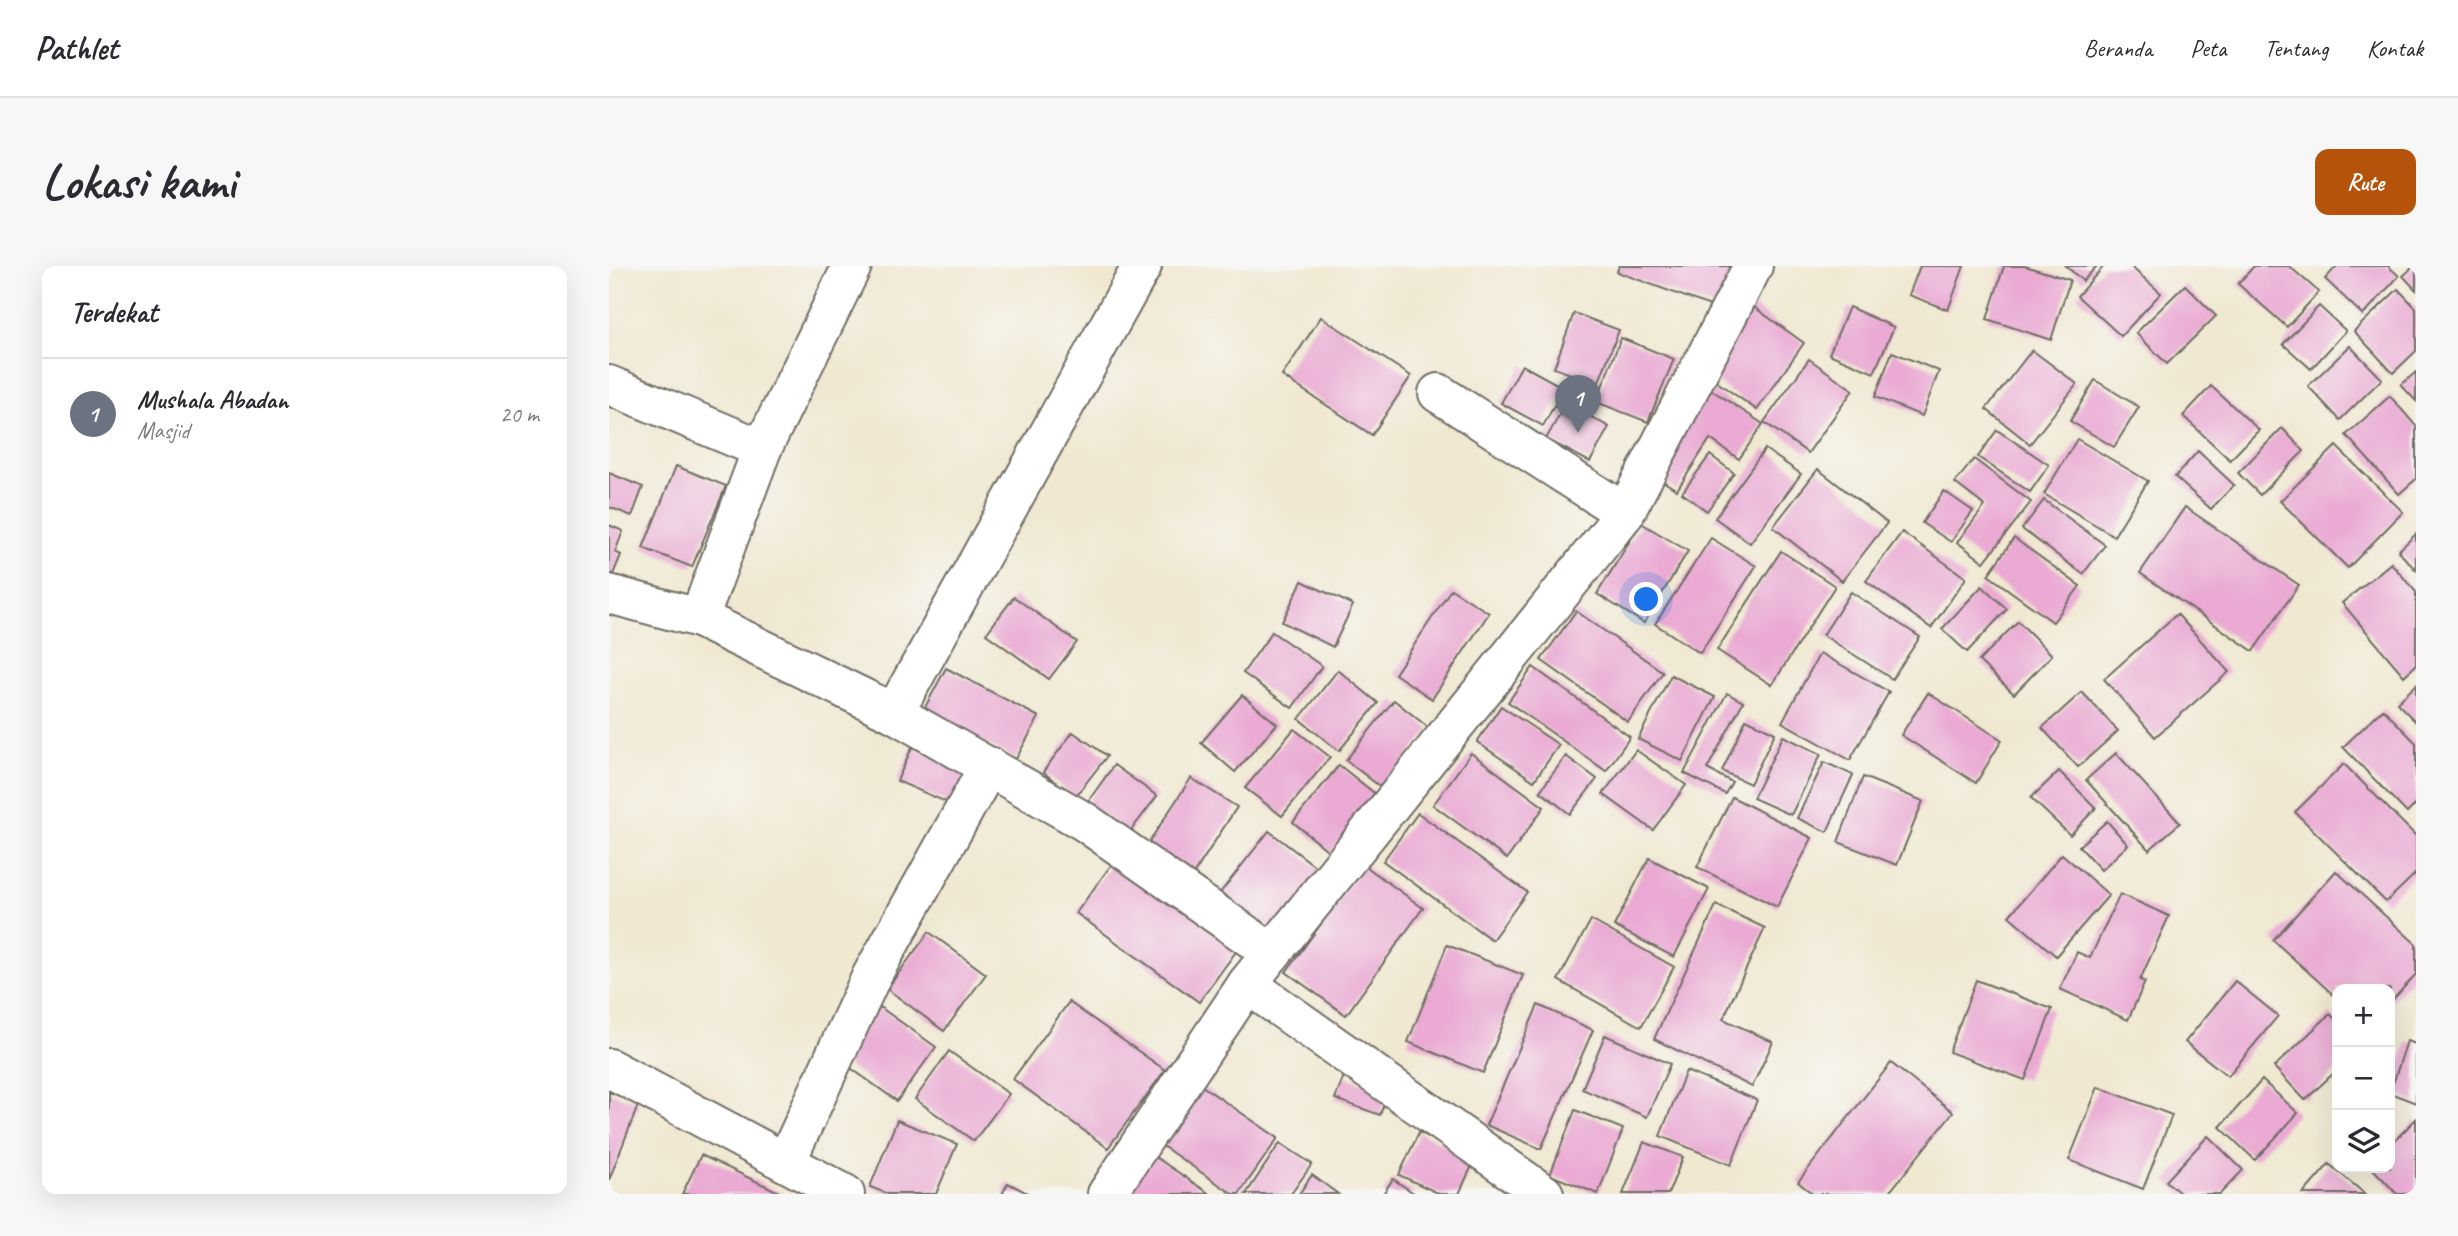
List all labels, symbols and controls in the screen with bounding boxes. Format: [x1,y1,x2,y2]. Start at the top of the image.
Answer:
text: Pathlet [35,27,118,69]
text: Beranda [2084,33,2152,63]
text: Peta [2190,33,2226,63]
text: Tentang [2264,33,2329,63]
text: Kontak [2367,33,2423,63]
button: Rute [2315,149,2416,215]
text: Lokasi kami [42,151,235,213]
text: Terdekat [70,293,158,331]
pin: 1 [1555,375,1601,433]
text: Mushala Abadan [137,383,288,416]
text: 1 [88,400,98,429]
text: 20 m [500,400,539,429]
text: Masjid [137,416,190,445]
your location [1629,582,1663,616]
map controls [2332,984,2395,1173]
button: + [2332,984,2395,1047]
button: − [2332,1047,2395,1110]
button: layers [2332,1110,2395,1173]

